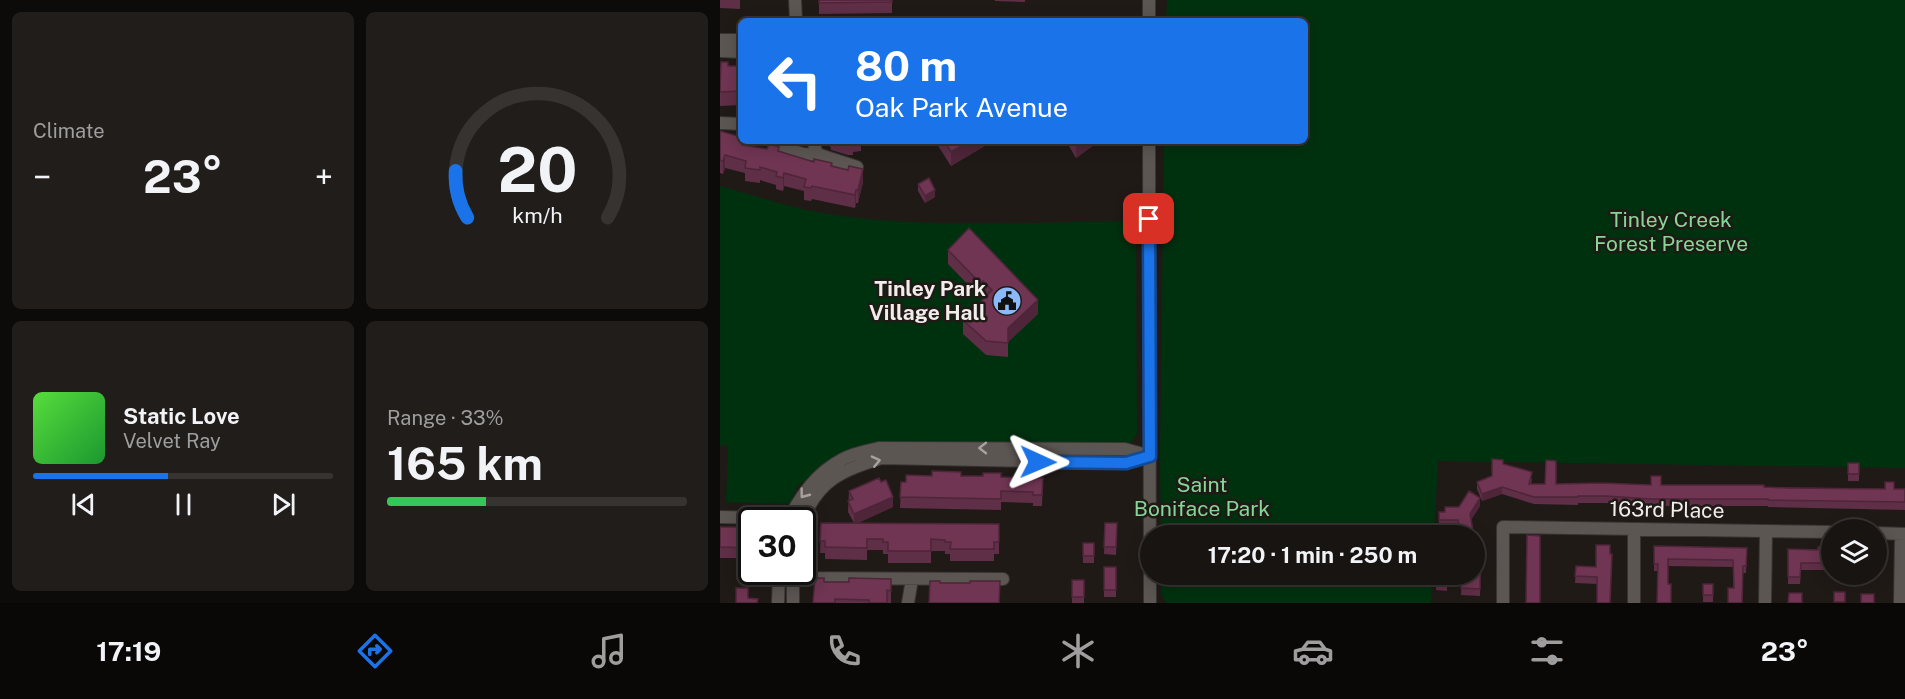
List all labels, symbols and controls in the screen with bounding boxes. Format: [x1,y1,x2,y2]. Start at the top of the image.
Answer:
text: 80 m [855,41,957,90]
icon: left [756,42,834,120]
text: Oak Park Avenue [855,91,1068,123]
text: Climate [33,119,105,143]
text: 20 [497,133,577,206]
text: 23° [143,150,223,203]
text: − [33,158,51,196]
text: + [315,158,333,196]
pin [1123,193,1174,244]
icon: arrive [1132,202,1165,235]
text: km/h [512,203,562,228]
park label: Tinley Creek Forest Preserve [1594,207,1748,256]
place label: Tinley Park Village Hall [869,276,986,325]
public building icon: Tinley Park Village Hall [991,285,1023,317]
text: Static Love [123,403,240,429]
text: Range · 33% [387,406,504,430]
text: Velvet Ray [123,429,221,453]
position arrow [1006,430,1070,494]
text: 165 km [387,437,543,490]
one-way arrow [978,442,987,454]
one-way arrow [871,455,881,468]
park label: Saint Boniface Park [1134,472,1270,521]
icon: previous [67,488,100,521]
icon: pause [167,488,200,521]
icon: next [267,488,300,521]
one-way arrow [800,488,811,499]
street label: 163rd Place [1609,496,1725,523]
speed limit sign: 30 [738,507,816,585]
map controls [1821,519,1887,585]
button: layers [1821,519,1887,585]
text: 17:20 · 1 min · 250 m [1208,542,1417,568]
icon: directions [354,630,396,672]
icon: music [588,630,630,672]
icon: phone [823,630,865,672]
icon: climate [1057,630,1099,672]
icon: car [1292,630,1334,672]
icon: filters [1526,630,1568,672]
text: 17:19 [96,635,161,667]
text: 23° [1761,635,1809,667]

